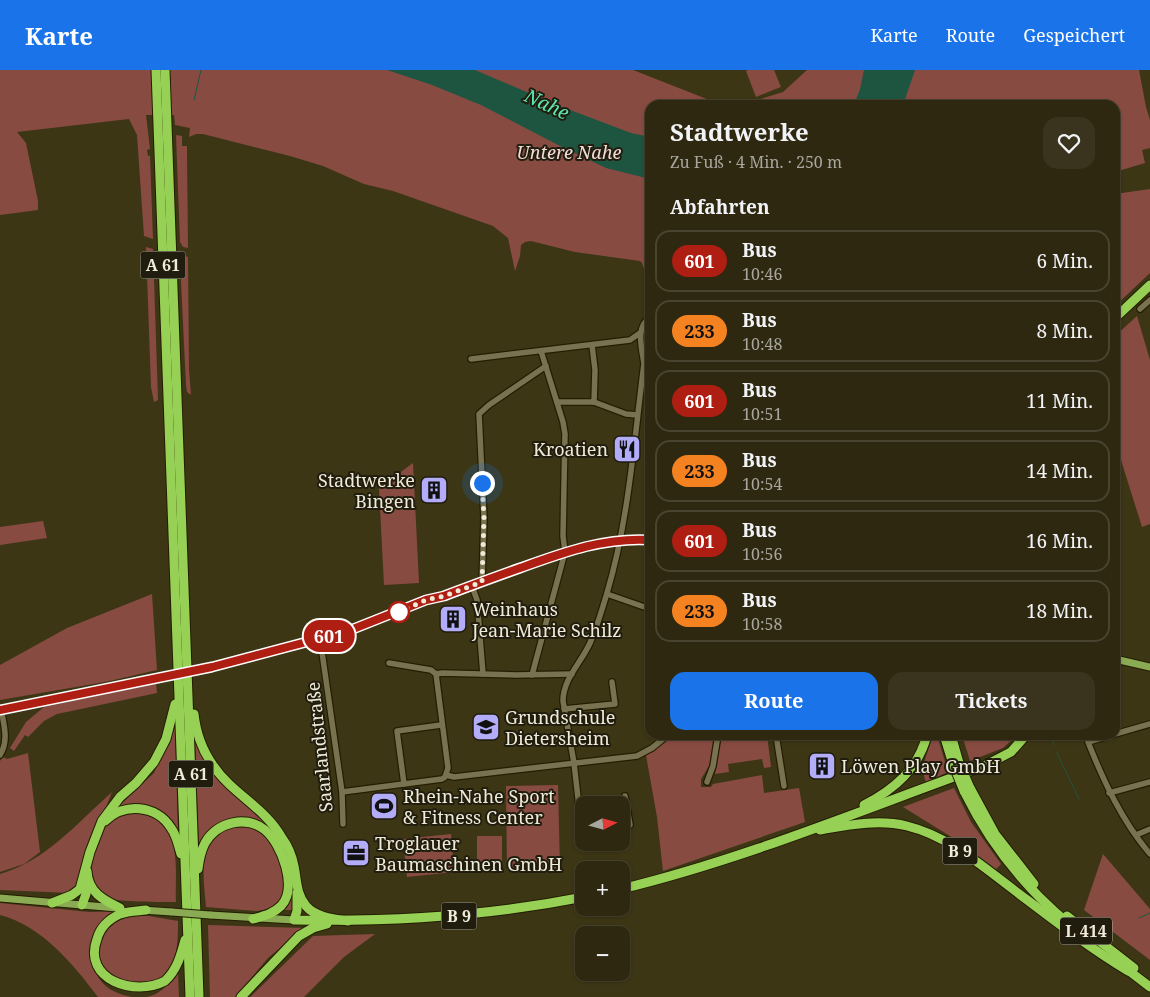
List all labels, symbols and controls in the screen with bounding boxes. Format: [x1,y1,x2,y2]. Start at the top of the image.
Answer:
text: Karte [25,19,93,52]
text: Karte [870,23,918,47]
text: Route [946,23,995,47]
text: Gespeichert [1023,23,1125,47]
water label: Nahe [520,82,573,126]
text: Stadtwerke [670,115,809,148]
button: heart [1043,117,1095,169]
park label: Untere Nahe [517,140,622,164]
text: Zu Fuß · 4 Min. · 250 m [670,151,842,173]
text: Abfahrten [670,194,770,220]
text: Bus [742,237,777,263]
text: 6 Min. [1037,248,1093,274]
text: 601 [684,249,715,273]
road number: A 61 [140,252,186,278]
text: 10:46 [742,263,782,285]
text: Bus [742,307,777,333]
text: 8 Min. [1037,318,1093,344]
text: 233 [684,319,715,343]
text: 10:48 [742,333,782,355]
text: Bus [742,377,777,403]
text: 11 Min. [1026,388,1093,414]
text: 601 [684,389,715,413]
text: 10:51 [742,403,782,425]
restaurant icon: Kroatien [612,434,642,464]
place label: Kroatien [533,437,608,461]
text: Bus [742,447,777,473]
text: 14 Min. [1026,458,1093,484]
text: 233 [684,459,715,483]
place label: Stadtwerke Bingen [318,468,415,513]
your location [470,471,495,496]
text: 10:54 [742,473,782,495]
building icon: Stadtwerke Bingen [419,475,449,505]
text: Bus [742,517,777,543]
text: 16 Min. [1026,528,1093,554]
text: 601 [684,529,715,553]
text: 10:56 [742,543,782,565]
text: Bus [742,587,777,613]
place label: Weinhaus Jean-Marie Schilz [471,597,622,642]
text: 18 Min. [1026,598,1093,624]
text: 233 [684,599,715,623]
unlabelled marker [388,601,410,623]
building icon: Weinhaus Jean-Marie Schilz [438,604,468,634]
text: 10:58 [742,613,782,635]
line badge: 601 [300,620,358,652]
text: 601 [314,624,344,648]
button: Route [670,672,878,730]
button: Tickets [888,672,1095,730]
street label: Saarlandstraße [300,681,338,813]
place label: Grundschule Dietersheim [505,705,615,750]
school or university icon: Grundschule Dietersheim [471,712,501,742]
building icon: Löwen Play GmbH [807,751,837,781]
place label: Löwen Play GmbH [841,754,1000,778]
road number: A 61 [168,761,214,788]
place label: Rhein-Nahe Sport & Fitness Center [403,784,554,829]
sports icon: Rhein-Nahe Sport & Fitness Center [369,791,399,821]
north arrow [575,796,630,851]
map controls [575,796,630,981]
place label: Troglauer Baumaschinen GmbH [375,831,562,876]
office icon: Troglauer Baumaschinen GmbH [341,838,371,868]
road number: B 9 [942,838,978,864]
button: + [575,861,630,916]
road number: B 9 [442,902,476,929]
road number: L 414 [1060,918,1112,944]
button: − [575,926,630,981]

